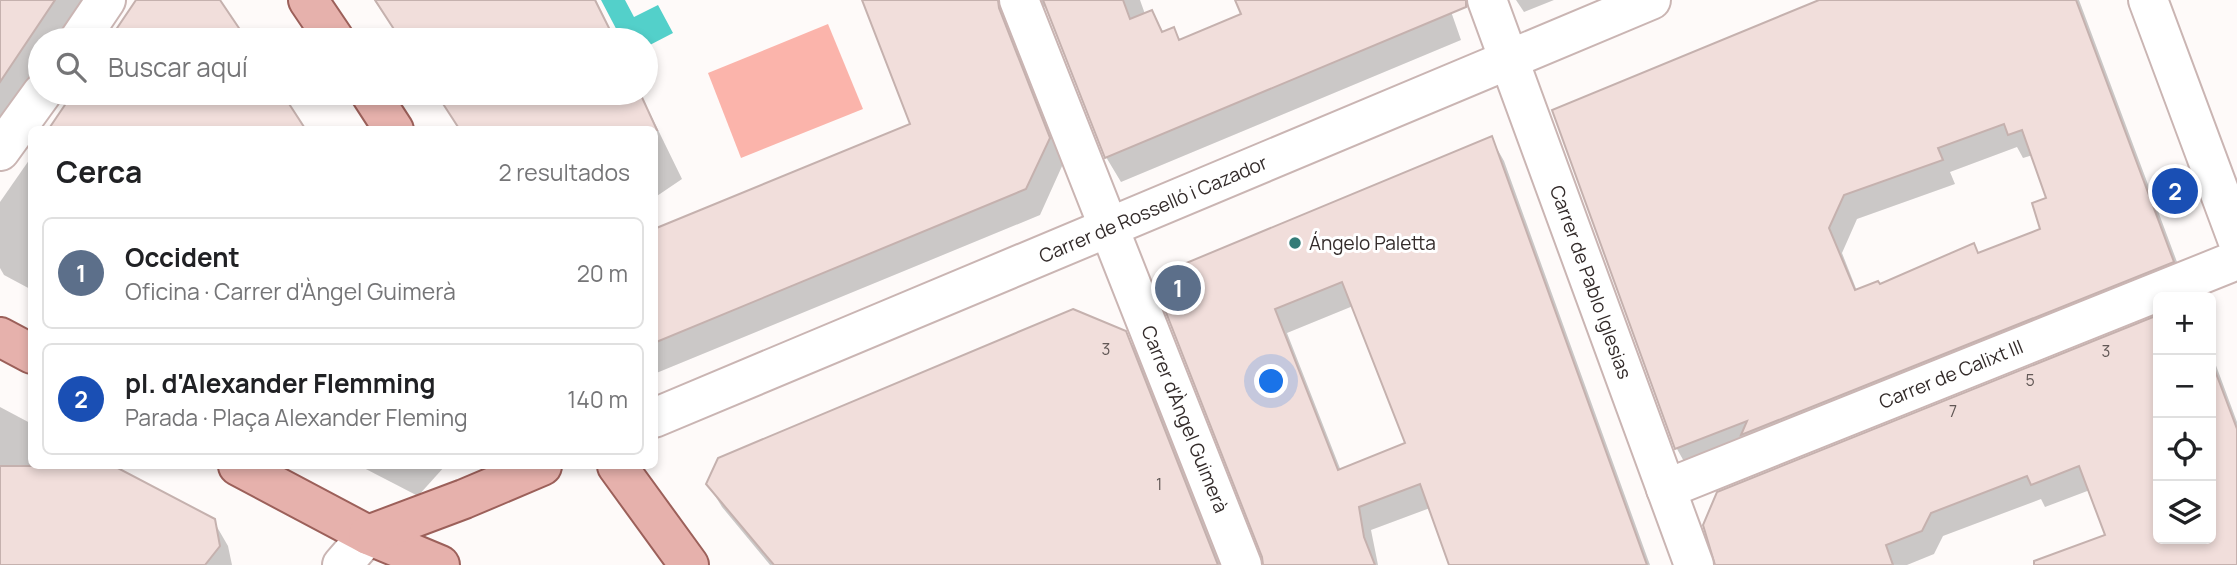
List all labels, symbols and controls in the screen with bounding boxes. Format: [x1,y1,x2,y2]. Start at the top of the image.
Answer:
search box [28,28,658,105]
icon: search [52,48,90,86]
text: Buscar aquí [108,49,248,85]
street label: Carrer de Rosselló i Cazador [1035,149,1271,269]
text: Cerca [56,151,142,192]
text: 2 resultados [498,156,630,188]
pin: 2 [2152,165,2198,217]
street label: Carrer de Pablo Iglesias [1544,182,1638,382]
place label: Ángelo Paletta [1309,230,1436,256]
marker: Ángelo Paletta [1287,235,1303,251]
text: Occident [125,239,240,275]
text: 1 [76,257,86,289]
text: 20 m [577,257,628,289]
pin: 1 [1155,262,1201,314]
text: Oficina · Carrer d'Àngel Guimerà [125,275,456,307]
map controls [2153,292,2216,544]
button: + [2153,292,2216,355]
street label: Carrer d'Àngel Guimerà [1136,322,1234,516]
street label: Carrer de Calixt III [1875,333,2027,415]
house number: 3 [1102,338,1110,360]
house number: 3 [2102,340,2110,362]
button: − [2153,355,2216,418]
your location [1254,364,1288,398]
text: pl. d'Alexander Flemming [125,365,436,401]
house number: 5 [2025,369,2035,391]
text: 2 [74,383,88,415]
text: 140 m [567,383,628,415]
house number: 7 [1949,400,1957,422]
text: Parada · Plaça Alexander Fleming [125,401,468,433]
button: locate [2153,418,2216,481]
house number: 1 [1156,473,1162,495]
button: layers [2153,481,2216,544]

